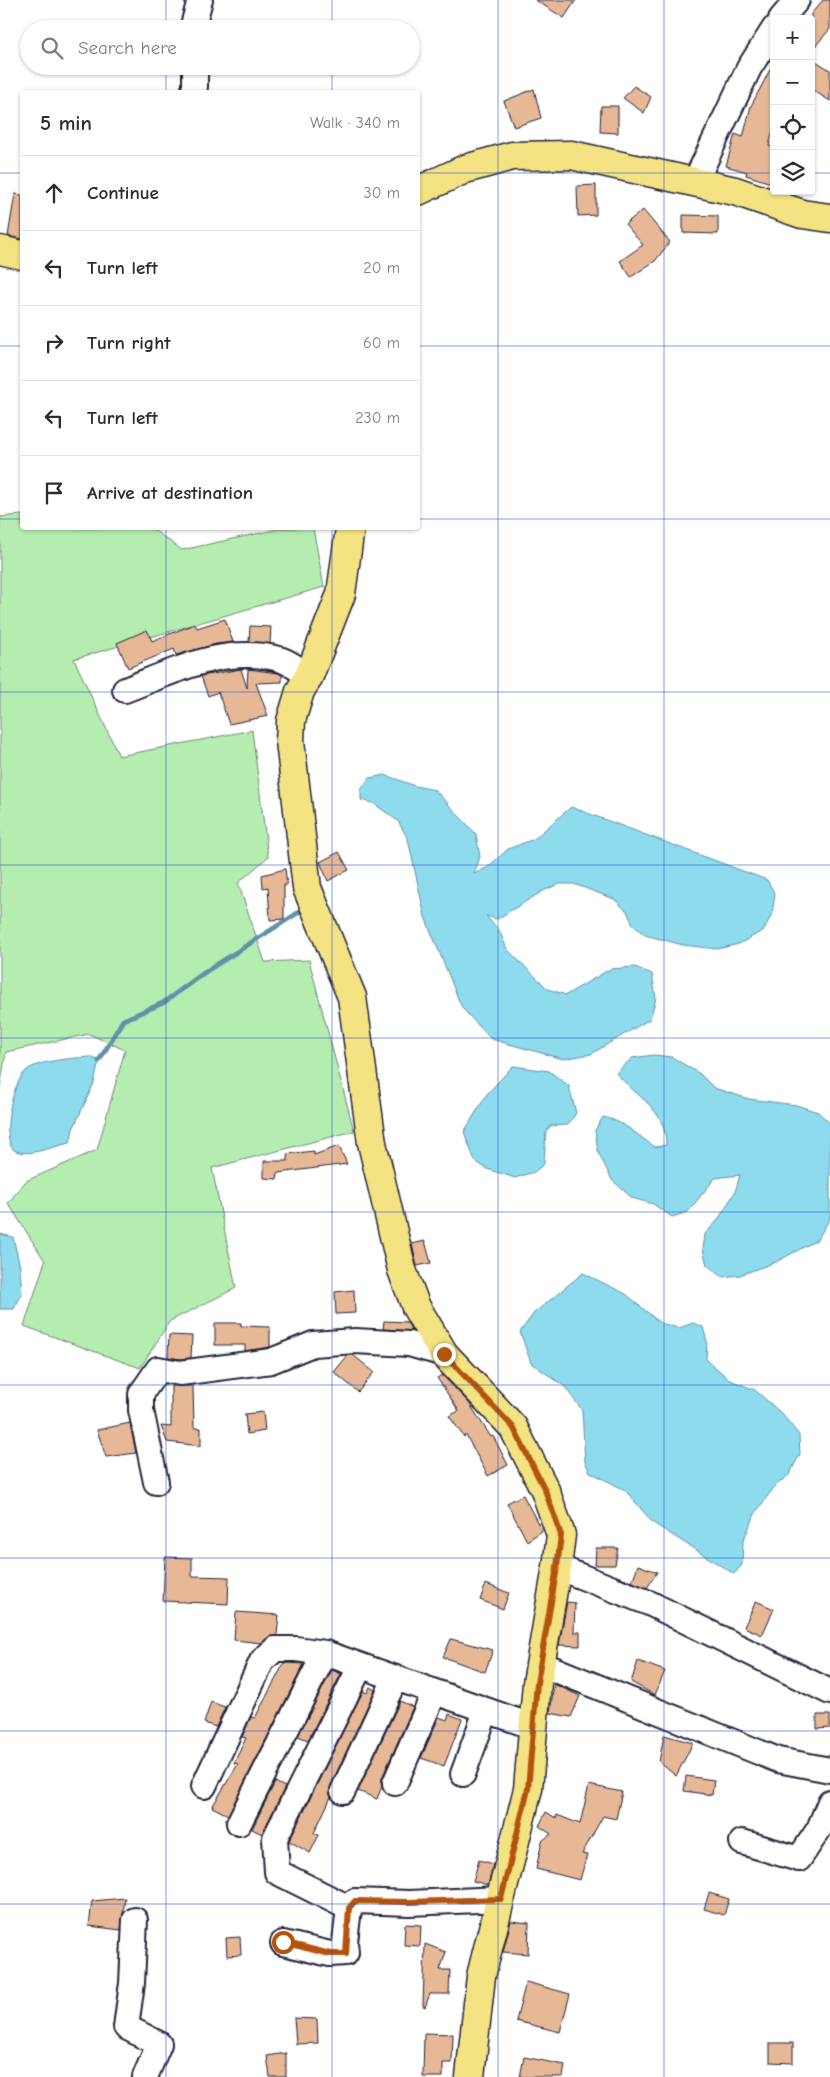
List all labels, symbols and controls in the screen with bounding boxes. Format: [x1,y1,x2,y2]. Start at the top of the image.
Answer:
map controls [770,15,815,195]
button: + [770,15,815,60]
search box [20,20,420,75]
icon: search [38,34,66,62]
text: Search here [78,37,177,59]
button: − [770,60,815,105]
button: locate [770,105,815,150]
text: 5 min [40,111,92,135]
text: Walk · 340 m [310,114,400,132]
button: layers [770,150,815,195]
icon: ahead [40,179,68,207]
text: Continue [87,182,159,204]
text: 30 m [364,184,400,202]
icon: left [40,254,68,282]
text: Turn left [87,257,158,279]
text: 20 m [363,259,400,277]
icon: right [40,329,68,357]
text: Turn right [87,332,171,354]
text: 60 m [363,334,400,352]
icon: left [40,404,68,432]
text: Turn left [87,407,158,429]
text: 230 m [355,409,400,427]
icon: arrive [40,479,68,507]
text: Arrive at destination [87,482,253,504]
route end [433,1343,456,1366]
route start [272,1931,295,1954]

